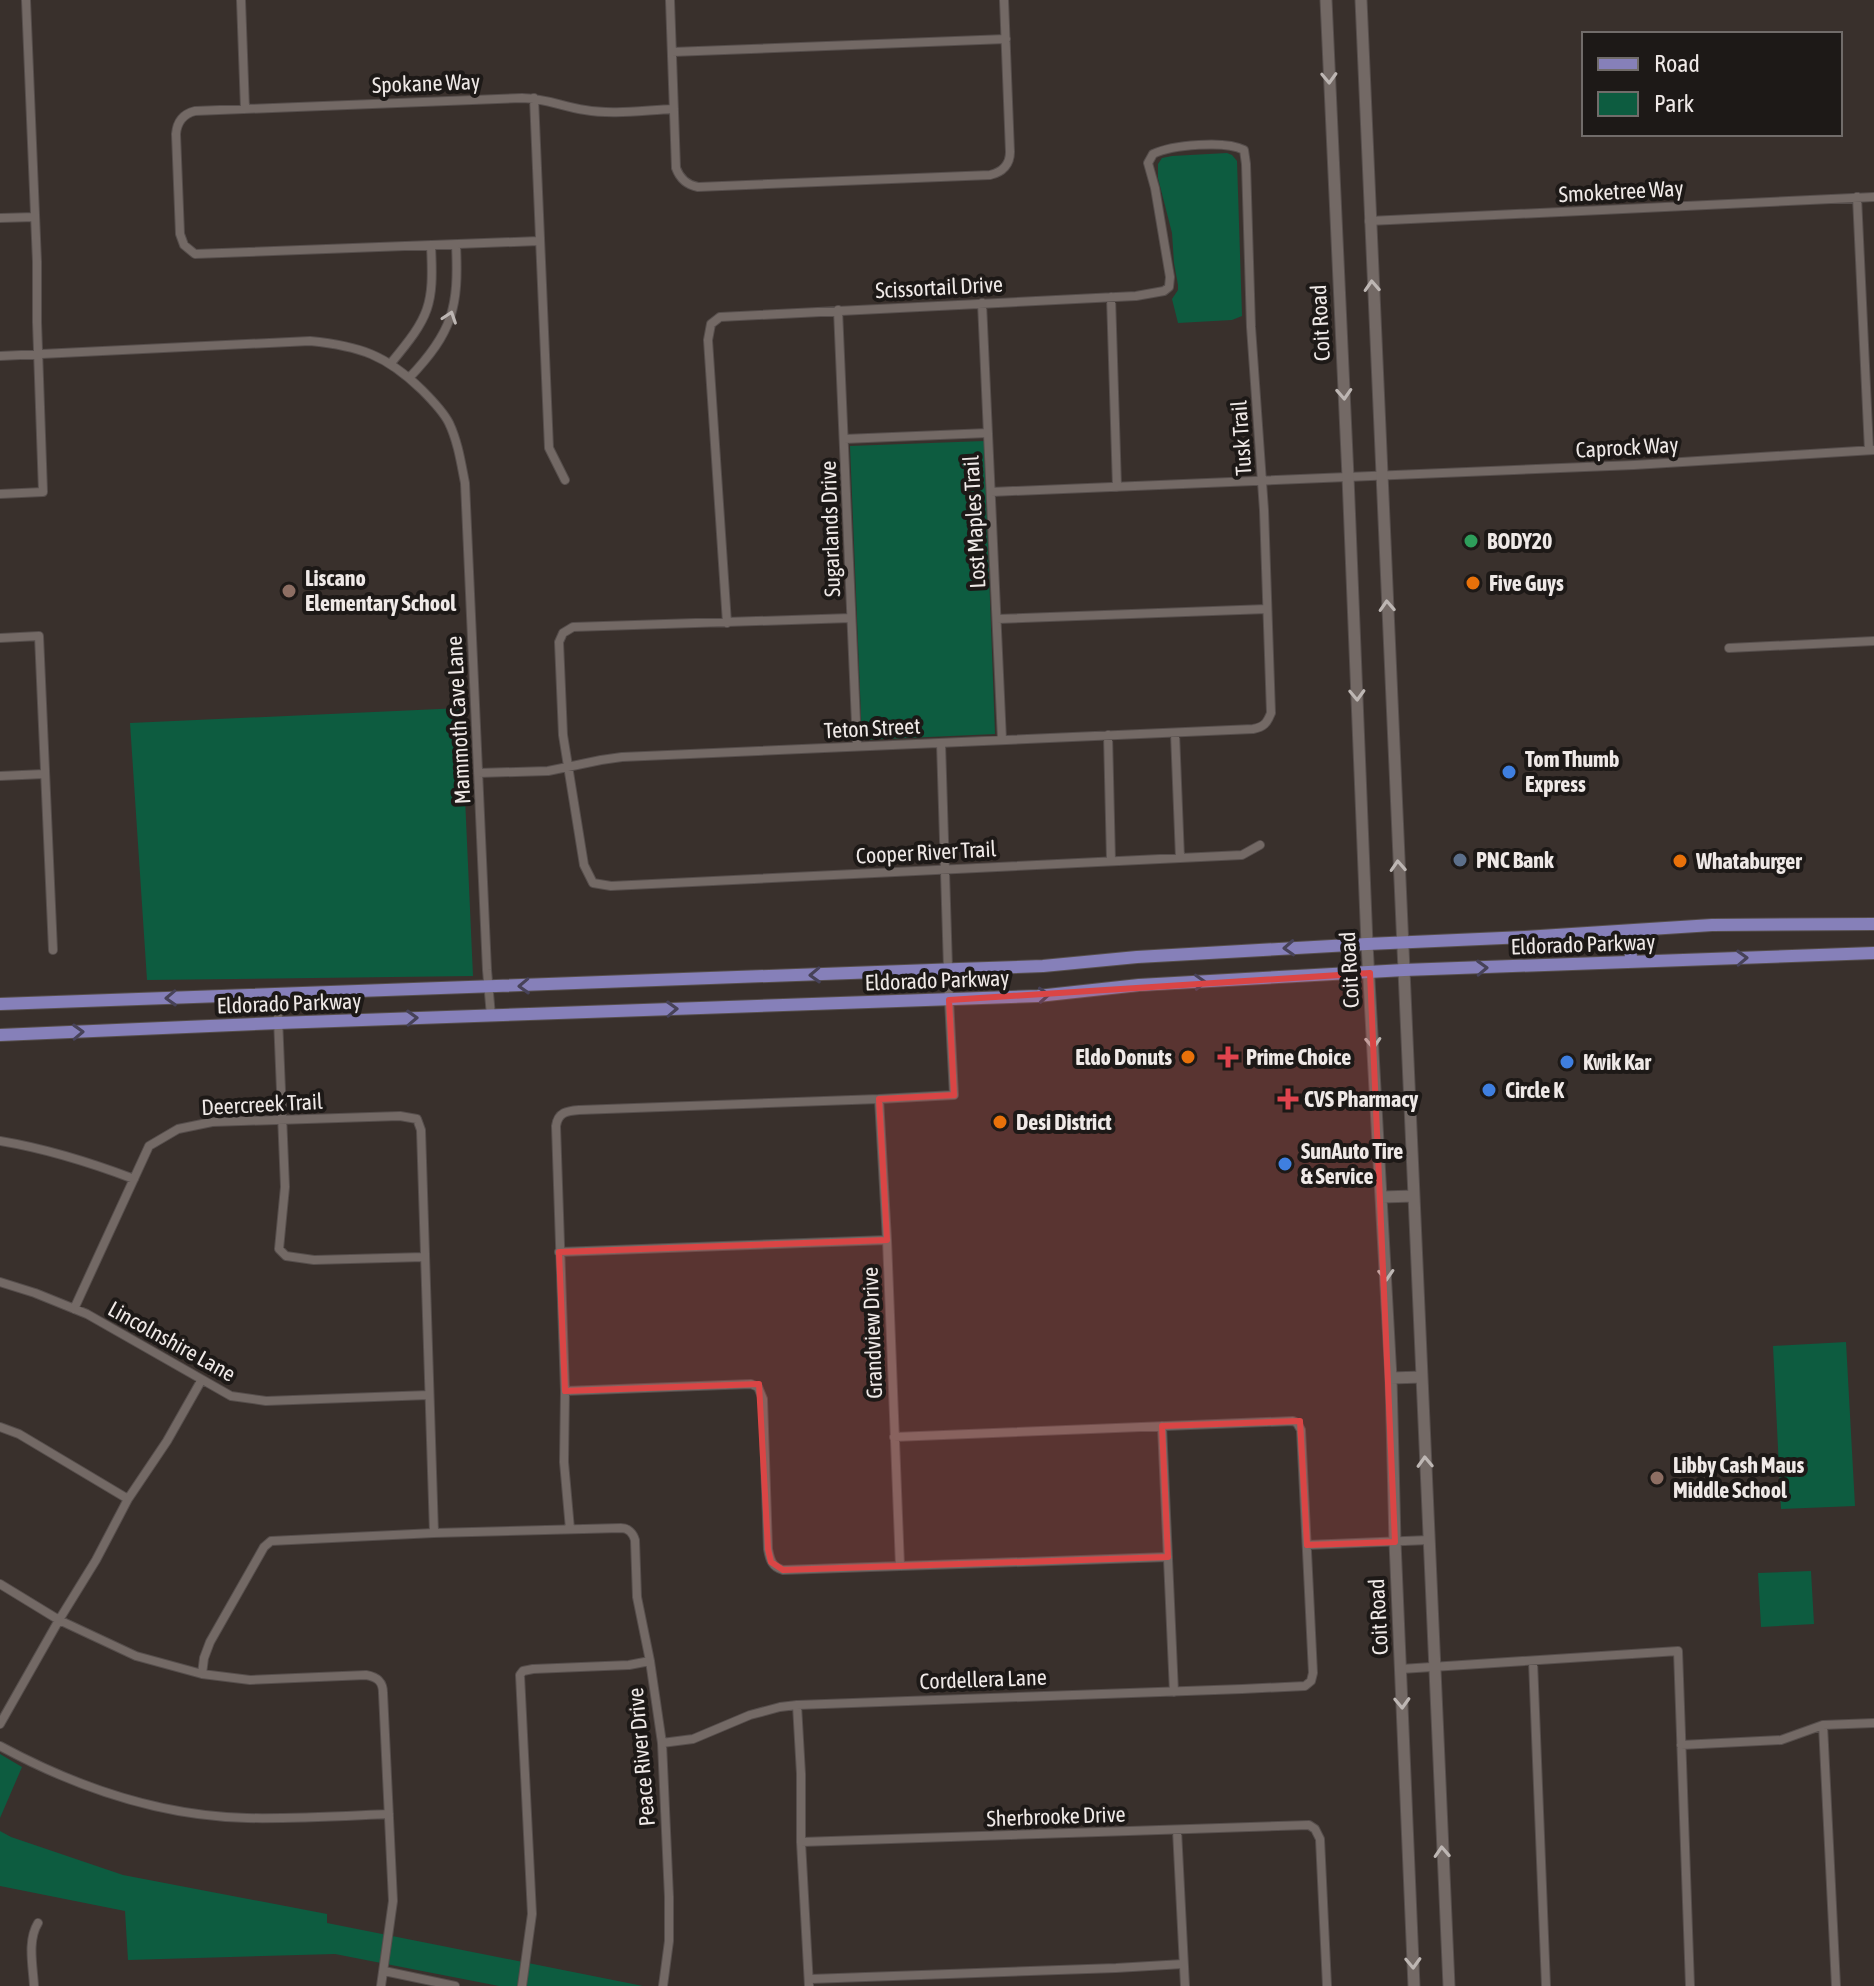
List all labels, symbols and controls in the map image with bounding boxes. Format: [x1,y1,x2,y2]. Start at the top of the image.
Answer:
legend [1582,32,1842,136]
text: Road [1654,50,1700,77]
street label: Spokane Way [371,68,481,98]
one-way arrow [1320,72,1337,85]
text: Park [1654,90,1695,117]
street label: Smoketree Way [1558,175,1684,207]
street label: Scissortail Drive [875,271,1003,303]
one-way arrow [1364,279,1381,292]
street label: Coit Road [1305,284,1335,362]
one-way arrow [440,311,456,325]
one-way arrow [1335,388,1352,401]
street label: Tusk Trail [1225,399,1257,476]
street label: Caprock Way [1575,431,1679,463]
street label: Lost Maples Trail [958,455,990,589]
street label: Sugarlands Drive [815,460,845,598]
place label: BODY20 [1487,528,1552,554]
marker: BODY20 [1462,532,1480,550]
place label: Liscano Elementary School [305,565,457,616]
place label: Five Guys [1489,570,1564,596]
marker: Five Guys [1464,574,1482,592]
marker: Liscano Elementary School [280,582,298,600]
one-way arrow [1378,599,1395,612]
street label: Mammoth Cave Lane [441,635,475,805]
one-way arrow [1348,689,1365,702]
street label: Teton Street [823,712,921,744]
place label: Tom Thumb Express [1525,746,1619,797]
marker: Tom Thumb Express [1500,763,1518,781]
street label: Cooper River Trail [855,835,997,869]
place label: PNC Bank [1476,847,1554,873]
place label: Whataburger [1695,848,1802,874]
marker: PNC Bank [1451,851,1469,869]
marker: Whataburger [1671,852,1689,870]
one-way arrow [1390,859,1407,872]
street label: Eldorado Parkway [1510,928,1656,960]
street label: Coit Road [1334,931,1364,1009]
one-way arrow [1282,940,1295,957]
one-way arrow [1736,950,1749,967]
one-way arrow [1476,959,1489,976]
street label: Eldorado Parkway [864,964,1010,996]
one-way arrow [808,966,821,983]
one-way arrow [1194,974,1207,991]
one-way arrow [517,977,530,994]
street label: Eldorado Parkway [216,987,362,1019]
one-way arrow [1038,987,1051,1004]
one-way arrow [164,990,177,1007]
one-way arrow [666,1001,679,1018]
one-way arrow [406,1010,419,1027]
one-way arrow [72,1024,85,1041]
one-way arrow [1364,1037,1381,1050]
place label: Eldo Donuts [1075,1044,1172,1070]
place label: Prime Choice [1246,1044,1351,1070]
marker: Prime Choice [1217,1046,1239,1068]
marker: Eldo Donuts [1179,1048,1197,1066]
place label: Kwik Kar [1583,1049,1652,1075]
marker: Kwik Kar [1558,1053,1576,1071]
place label: Circle K [1505,1077,1564,1103]
marker: Circle K [1480,1081,1498,1099]
place label: CVS Pharmacy [1304,1086,1418,1112]
street label: Deercreek Trail [201,1088,323,1120]
marker: CVS Pharmacy [1279,1090,1297,1108]
place label: Desi District [1016,1109,1112,1135]
marker: Desi District [991,1113,1009,1131]
place label: SunAuto Tire & Service [1301,1138,1403,1189]
marker: SunAuto Tire & Service [1276,1155,1294,1173]
street label: Grandview Drive [857,1267,887,1399]
one-way arrow [1377,1269,1394,1282]
street label: Lincolnshire Lane [104,1295,240,1387]
place label: Libby Cash Maus Middle School [1673,1452,1804,1503]
one-way arrow [1417,1455,1434,1468]
marker: Libby Cash Maus Middle School [1648,1469,1666,1487]
street label: Coit Road [1363,1578,1393,1656]
street label: Cordellera Lane [919,1664,1047,1694]
street label: Peace River Drive [622,1687,660,1827]
one-way arrow [1394,1697,1411,1710]
street label: Sherbrooke Drive [986,1801,1126,1831]
one-way arrow [1434,1845,1451,1858]
one-way arrow [1405,1957,1422,1970]

